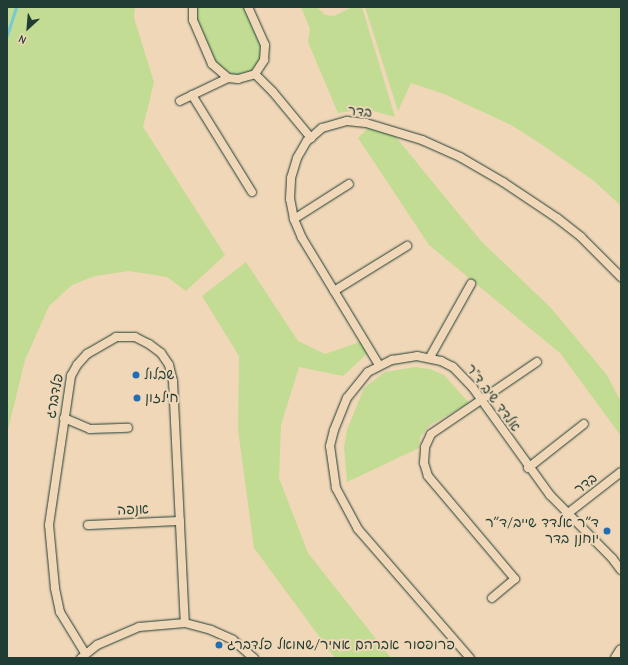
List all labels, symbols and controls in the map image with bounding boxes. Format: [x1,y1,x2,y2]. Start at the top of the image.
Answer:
north arrow [8,8,48,48]
text: N [16,32,29,47]
street label: בדר [347,103,373,121]
street label: אלדד שיב ד"ר [462,361,524,435]
place label: שבלול [144,367,174,383]
marker: שבלול [131,370,141,380]
street label: פלדברג [42,372,68,420]
place label: חילזון [145,390,179,406]
marker: חילזון [132,393,142,403]
street label: בדר [571,470,601,498]
street label: אנפה [117,501,149,519]
place label: ד״ר אלדד שייב/ד״ר יוחנן בדר [485,515,599,548]
marker: ד״ר אלדד שייב/ד״ר יוחנן בדר [602,526,612,536]
place label: פרופסור אברהם אמיר/שמואל פלדברג [227,637,455,653]
marker: פרופסור אברהם אמיר/שמואל פלדברג [214,640,224,650]

